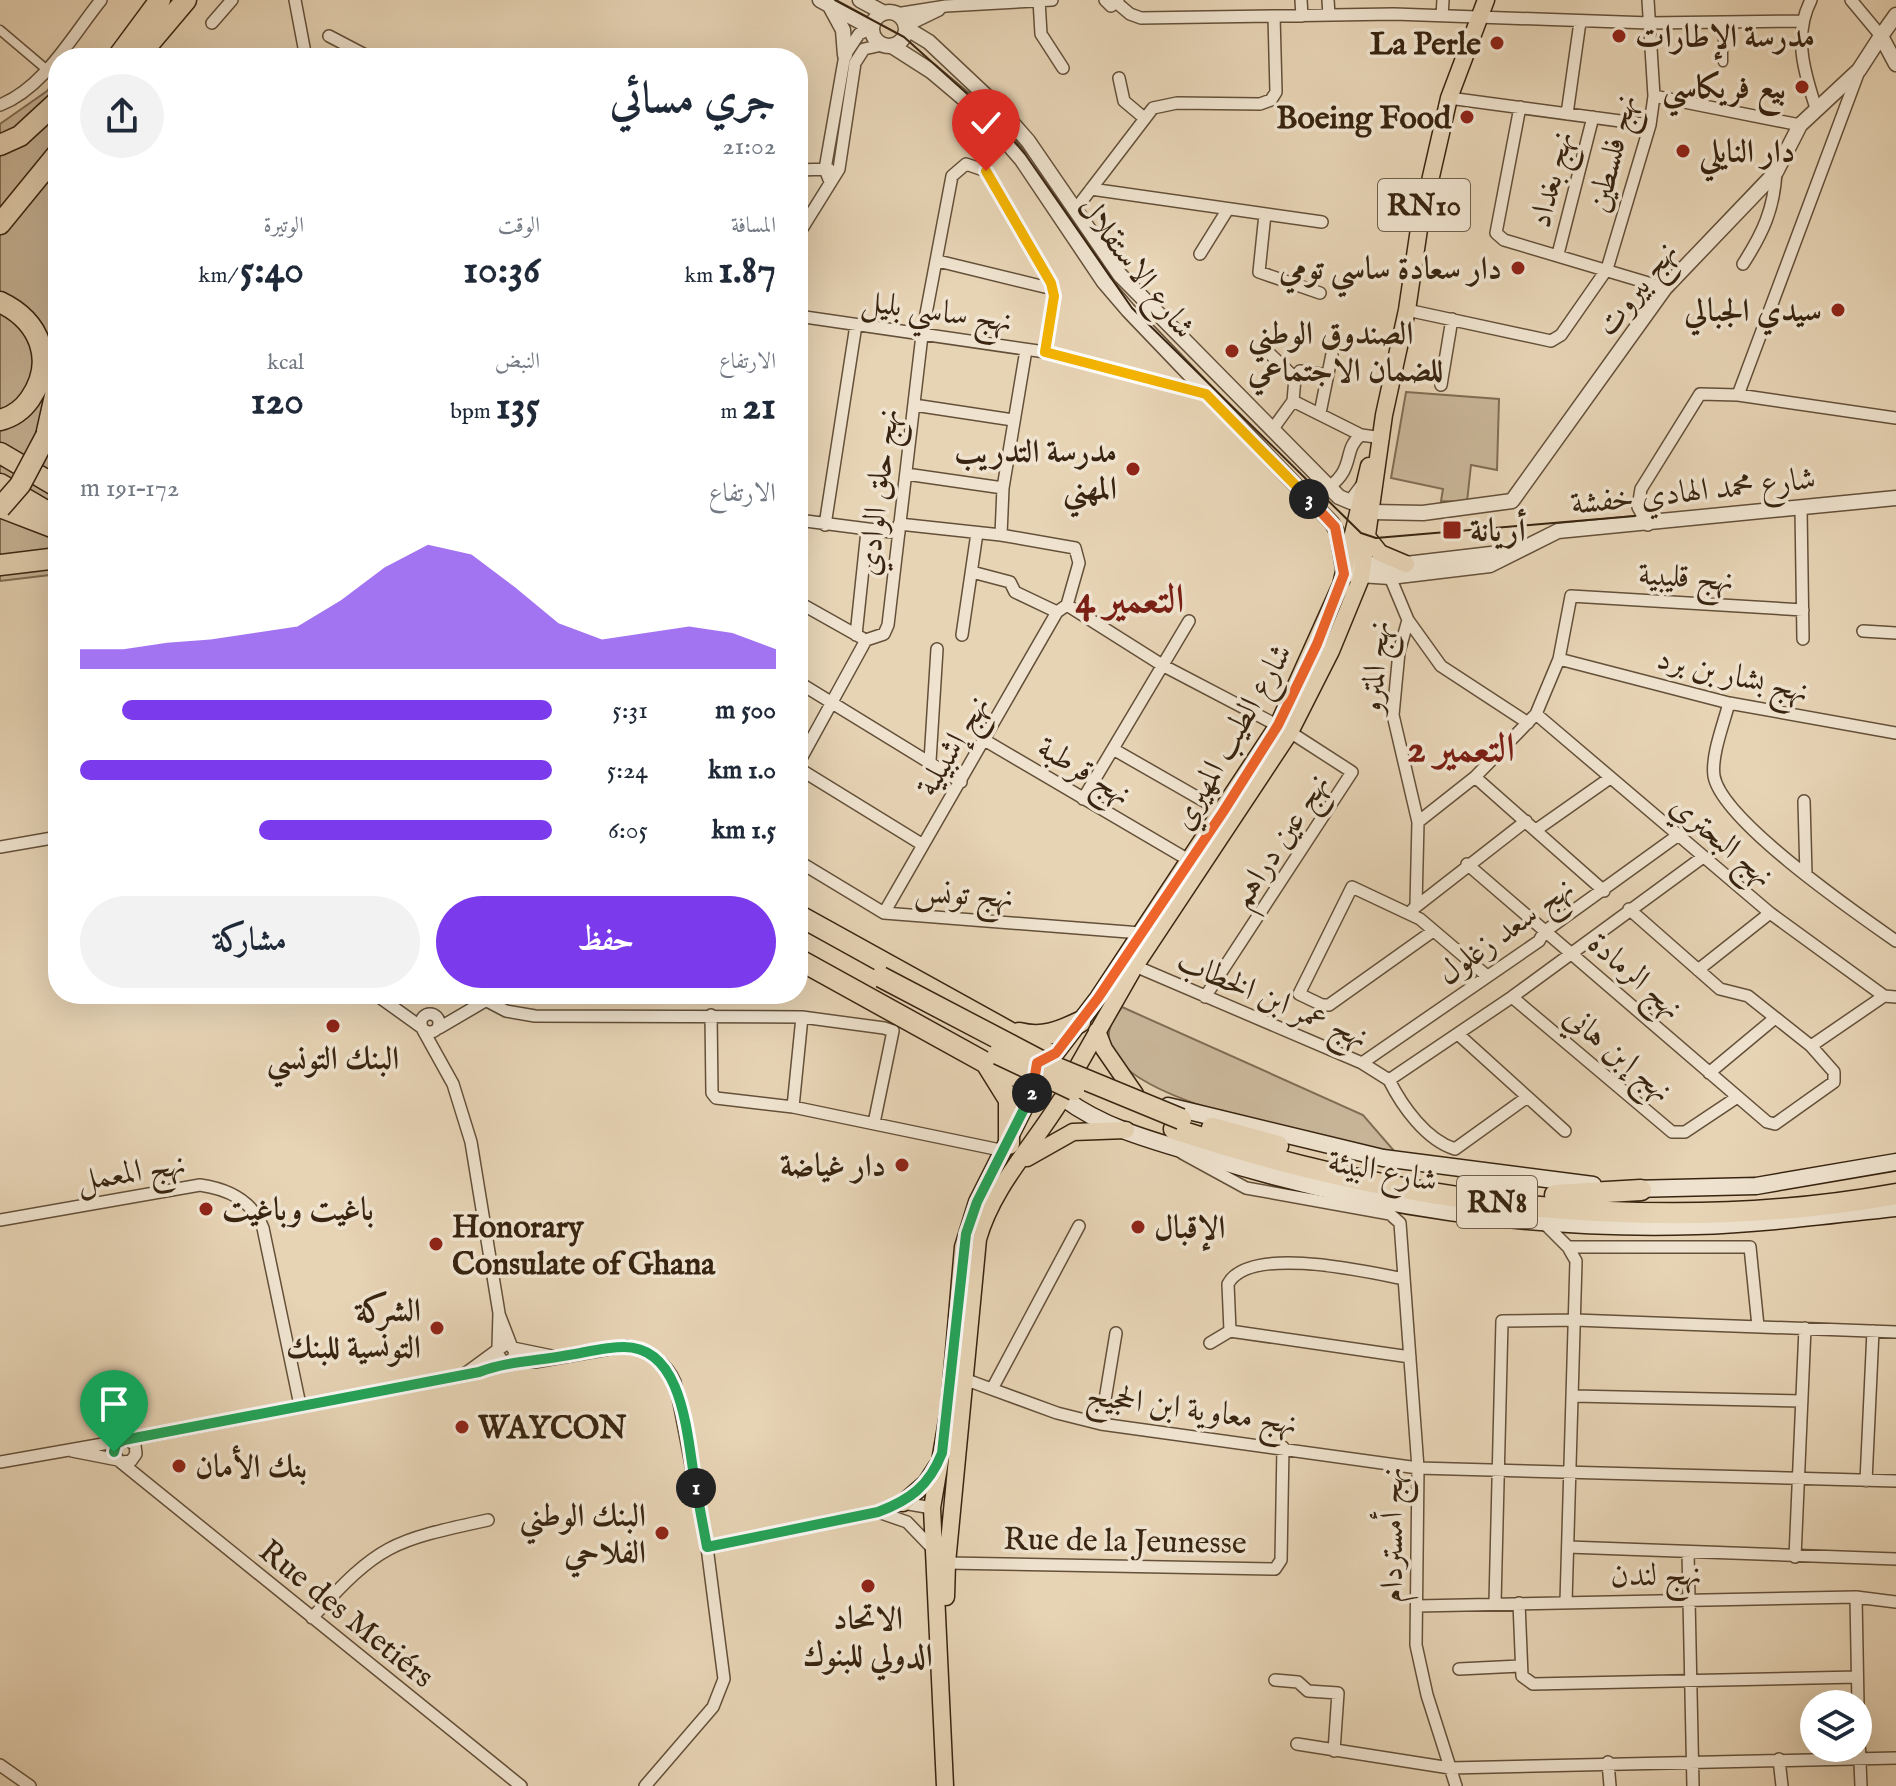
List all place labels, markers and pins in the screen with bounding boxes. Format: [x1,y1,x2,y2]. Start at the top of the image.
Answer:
place label: مدرسة الإطارات [1635,18,1815,61]
place label: La Perle [1370,25,1481,66]
marker: مدرسة الإطارات [1610,27,1628,45]
marker: La Perle [1488,34,1506,52]
place label: بيع فريكاسي [1662,69,1786,117]
marker: بيع فريكاسي [1793,78,1811,96]
pin [952,89,1020,171]
place label: Boeing Food [1276,99,1452,140]
marker: Boeing Food [1458,108,1476,126]
place label: دار النايلي [1698,133,1795,182]
marker: دار النايلي [1674,142,1692,160]
place label: دار سعادة ساسي تومي [1278,250,1502,298]
marker: دار سعادة ساسي تومي [1509,259,1527,277]
place label: سيدي الجبالي [1683,292,1822,336]
marker: سيدي الجبالي [1829,301,1847,319]
place label: الصندوق الوطني للضمان الاجتماعي [1247,315,1443,396]
marker: الصندوق الوطني للضمان الاجتماعي [1223,342,1241,360]
place label: مدرسة التدريب المهني [954,433,1117,518]
marker: مدرسة التدريب المهني [1124,460,1142,478]
pin: 3 [1289,479,1329,519]
place label: أريانة [1470,508,1526,553]
marker: أريانة [1441,519,1463,541]
marker: البنك التونسي [324,1017,342,1035]
place label: البنك التونسي [267,1040,399,1088]
pin: 2 [1012,1073,1052,1113]
place label: دار غياضة [780,1147,886,1188]
marker: دار غياضة [893,1156,911,1174]
place label: باغيت وباغيت [222,1191,374,1232]
marker: باغيت وباغيت [197,1200,215,1218]
place label: Honorary Consulate of Ghana [452,1208,716,1286]
place label: الإقبال [1154,1209,1225,1252]
marker: الإقبال [1129,1218,1147,1236]
marker: Honorary Consulate of Ghana [427,1235,445,1253]
place label: الشركة التونسية للبنك [286,1291,421,1370]
marker: الشركة التونسية للبنك [428,1319,446,1337]
pin [80,1370,148,1452]
place label: WAYCON [477,1409,627,1450]
marker: WAYCON [453,1418,471,1436]
place label: بنك الأمان [195,1445,307,1489]
marker: بنك الأمان [170,1457,188,1475]
pin: 1 [676,1468,716,1508]
place label: البنك الوطني الفلاحي [520,1497,646,1578]
marker: البنك الوطني الفلاحي [653,1524,671,1542]
marker: الاتحاد الدولي للبنوك [859,1577,877,1595]
place label: الاتحاد الدولي للبنوك [803,1600,933,1681]

